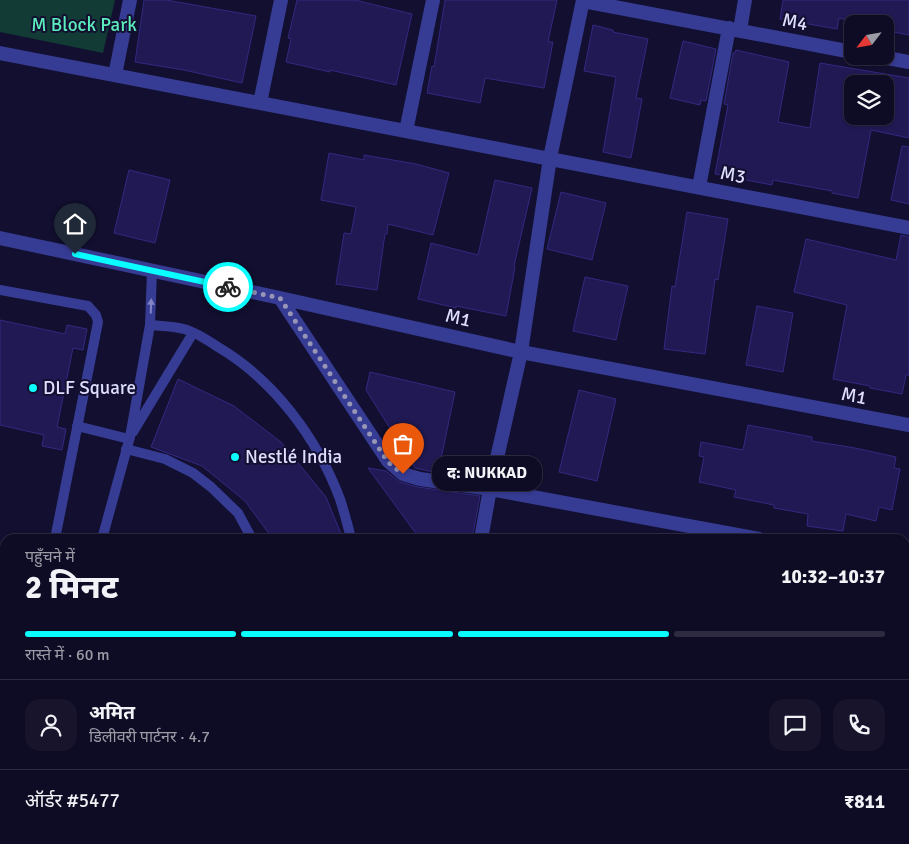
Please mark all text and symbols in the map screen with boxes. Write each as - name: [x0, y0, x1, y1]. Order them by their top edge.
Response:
- street label: M4: [780, 8, 810, 36]
- park label: M Block Park: [31, 13, 137, 37]
- north arrow: [844, 15, 894, 65]
- map controls: [844, 15, 894, 125]
- button: layers: [844, 75, 894, 125]
- street label: M3: [718, 161, 748, 189]
- pin: [54, 203, 96, 254]
- icon: home: [61, 210, 89, 238]
- courier: [203, 262, 253, 312]
- icon: bike: [214, 273, 242, 301]
- one-way arrow: [147, 297, 155, 313]
- street label: M1: [443, 303, 473, 333]
- place label: DLF Square: [43, 376, 136, 400]
- marker: DLF Square: [27, 382, 39, 394]
- street label: M1: [839, 382, 869, 410]
- pin: [382, 423, 424, 474]
- icon: bag: [389, 430, 417, 458]
- place label: Nestlé India: [245, 445, 342, 469]
- marker: Nestlé India: [229, 451, 241, 463]
- callout: द: NUKKAD: [433, 456, 543, 492]
- text: द: NUKKAD: [447, 463, 527, 483]
- text: पहुँचने में: [25, 547, 75, 567]
- text: 10:32–10:37: [781, 565, 885, 589]
- text: 2 मिनट: [25, 568, 118, 607]
- text: रास्ते में · 60 m: [25, 645, 110, 665]
- button: person: [25, 699, 77, 751]
- button: chat: [769, 699, 821, 751]
- button: phone: [833, 699, 885, 751]
- text: अमित: [89, 701, 135, 725]
- text: डिलीवरी पार्टनर · 4.7: [89, 727, 210, 747]
- text: ऑर्डर #5477: [25, 789, 120, 813]
- text: ₹811: [844, 790, 885, 814]

